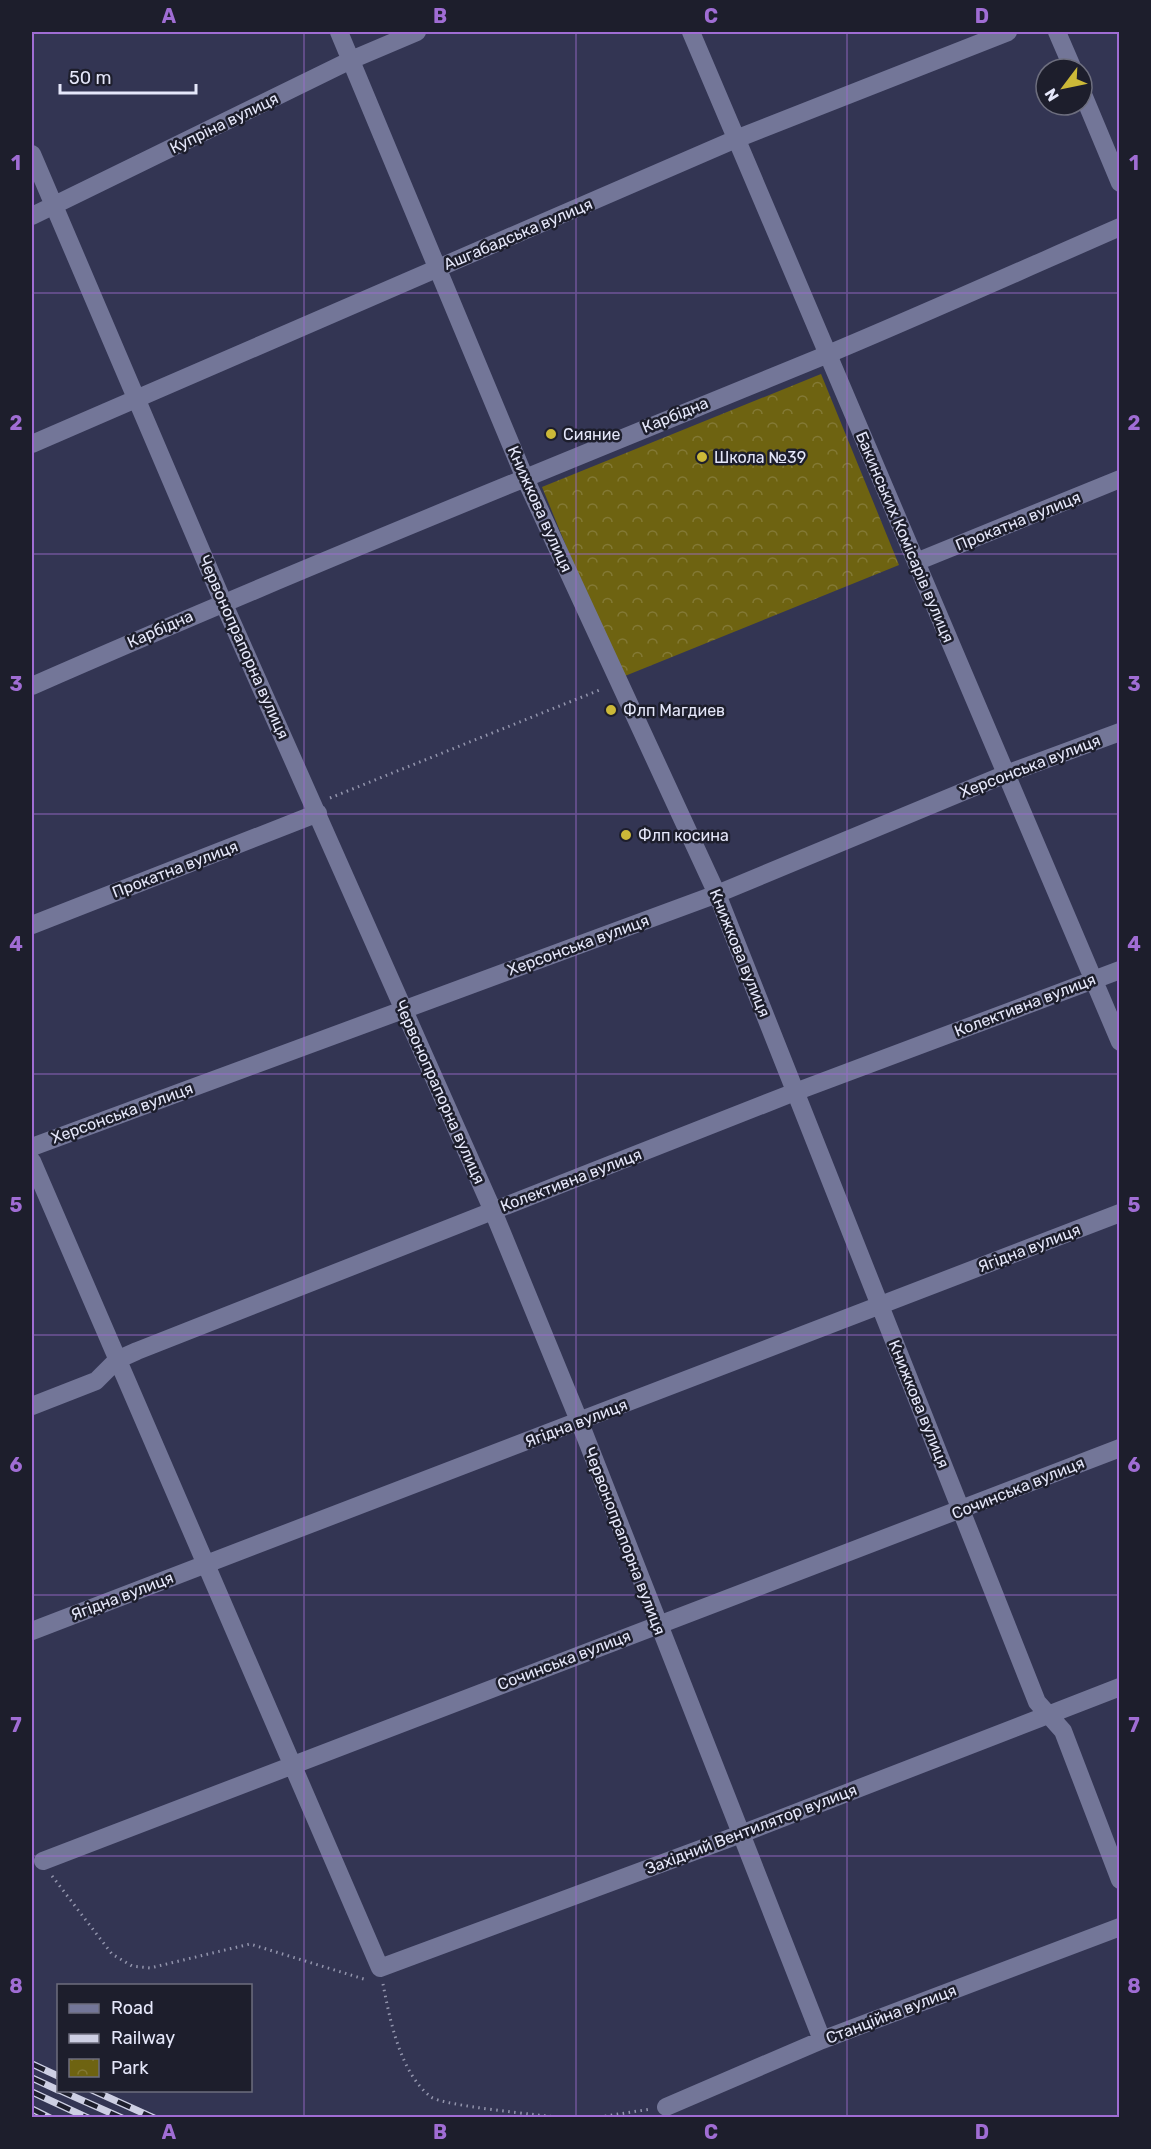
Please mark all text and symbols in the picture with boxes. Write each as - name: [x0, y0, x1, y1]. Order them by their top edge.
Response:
- text: A: [162, 4, 177, 28]
- text: B: [433, 4, 447, 28]
- text: C: [704, 4, 718, 28]
- text: D: [975, 4, 989, 28]
- scale bar: [60, 57, 196, 95]
- north arrow: [1034, 57, 1094, 117]
- text: 50 m: [69, 67, 112, 89]
- text: N: [1041, 85, 1063, 105]
- street label: Купріна вулиця: [167, 88, 281, 158]
- text: 1: [11, 151, 21, 175]
- text: 1: [1129, 151, 1139, 175]
- street label: Ашгабадська вулиця: [441, 194, 595, 274]
- street label: Карбідна: [639, 393, 711, 437]
- text: 2: [10, 411, 23, 435]
- text: 2: [1128, 411, 1141, 435]
- place label: Сияние: [563, 425, 621, 444]
- marker: Сияние: [544, 427, 558, 441]
- street label: Бакинських Комісарів вулиця: [852, 429, 958, 645]
- street label: Книжкова вулиця: [504, 443, 576, 575]
- place label: Школа №39: [714, 448, 806, 467]
- marker: Школа №39: [695, 450, 709, 464]
- street label: Прокатна вулиця: [953, 487, 1083, 555]
- street label: Червонопрапорна вулиця: [195, 552, 293, 742]
- street label: Карбідна: [124, 606, 196, 652]
- text: 3: [9, 672, 23, 696]
- text: 3: [1127, 672, 1141, 696]
- place label: Флп Магдиев: [623, 701, 725, 720]
- marker: Флп Магдиев: [604, 703, 618, 717]
- street label: Херсонська вулиця: [957, 730, 1103, 802]
- place label: Флп косина: [638, 826, 729, 845]
- marker: Флп косина: [619, 828, 633, 842]
- street label: Прокатна вулиця: [109, 836, 241, 902]
- street label: Книжкова вулиця: [706, 886, 774, 1020]
- street label: Херсонська вулиця: [505, 911, 651, 979]
- text: 4: [9, 932, 23, 956]
- text: 4: [1127, 932, 1141, 956]
- street label: Колективна вулиця: [952, 969, 1098, 1041]
- street label: Червонопрапорна вулиця: [391, 997, 489, 1187]
- street label: Херсонська вулиця: [49, 1079, 195, 1147]
- street label: Колективна вулиця: [498, 1144, 644, 1216]
- text: 5: [10, 1193, 23, 1217]
- text: 5: [1128, 1193, 1141, 1217]
- street label: Ягідна вулиця: [975, 1220, 1083, 1276]
- street label: Книжкова вулиця: [885, 1337, 953, 1471]
- street label: Ягідна вулиця: [522, 1395, 630, 1451]
- street label: Червонопрапорна вулиця: [580, 1444, 670, 1638]
- text: 6: [9, 1453, 23, 1477]
- street label: Сочинська вулиця: [949, 1453, 1087, 1523]
- text: 6: [1127, 1453, 1141, 1477]
- street label: Ягідна вулиця: [68, 1568, 176, 1624]
- street label: Сочинська вулиця: [495, 1626, 633, 1694]
- text: 7: [10, 1713, 22, 1737]
- text: 7: [1128, 1713, 1140, 1737]
- street label: Західний Вентилятор вулиця: [643, 1780, 859, 1878]
- text: 8: [9, 1974, 23, 1998]
- text: 8: [1127, 1974, 1141, 1998]
- street label: Станційна вулиця: [823, 1980, 959, 2048]
- legend: [57, 1984, 252, 2092]
- text: Road: [111, 1997, 154, 2019]
- text: Railway: [111, 2027, 175, 2049]
- text: Park: [111, 2057, 149, 2079]
- text: A: [162, 2120, 177, 2144]
- text: B: [433, 2120, 447, 2144]
- text: C: [704, 2120, 718, 2144]
- text: D: [975, 2120, 989, 2144]

